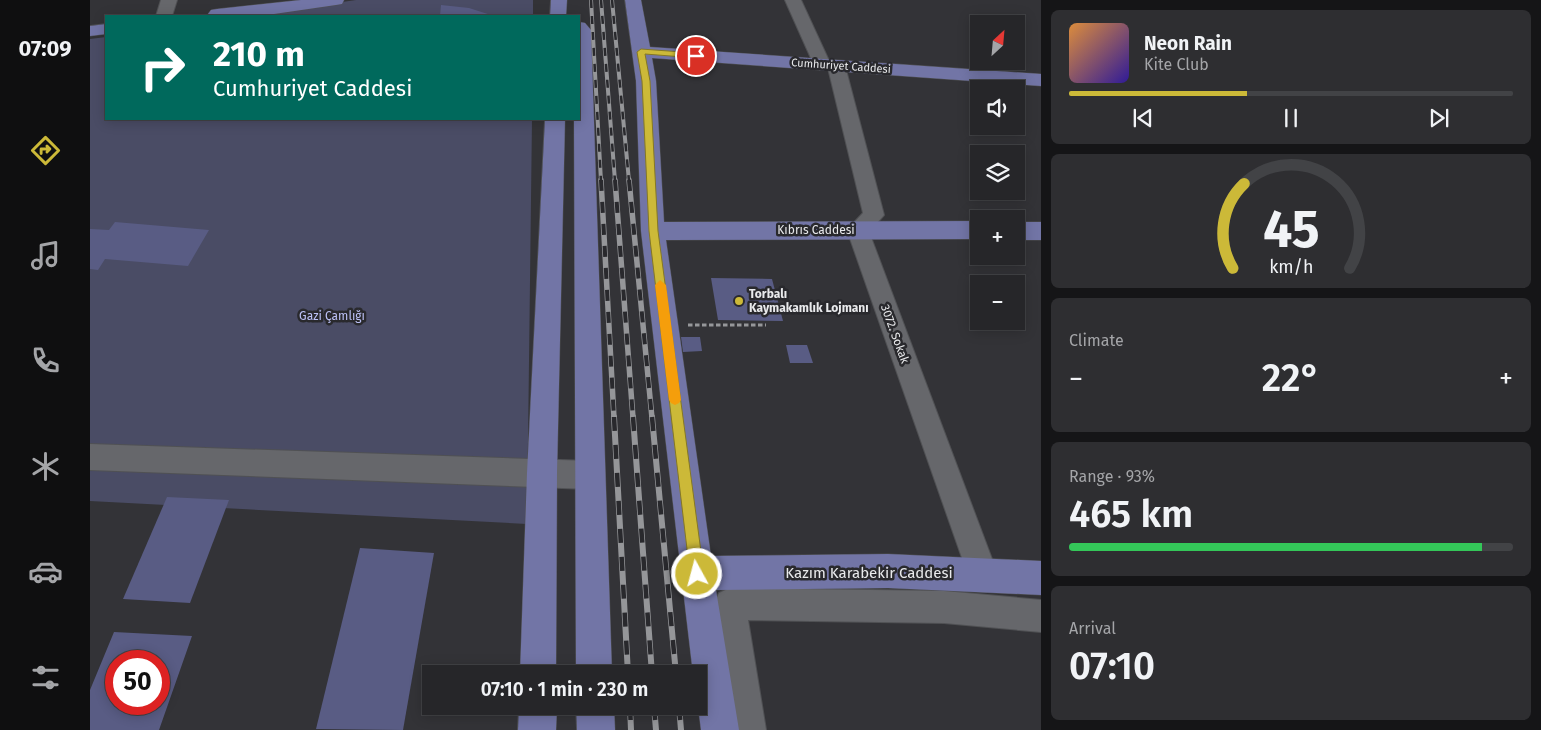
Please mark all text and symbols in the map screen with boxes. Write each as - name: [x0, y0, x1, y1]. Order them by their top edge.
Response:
- north arrow: [970, 15, 1025, 70]
- map controls: [970, 15, 1025, 330]
- text: Neon Rain: [1144, 32, 1232, 55]
- text: 210 m: [213, 33, 305, 75]
- text: 07:09: [19, 35, 71, 62]
- icon: right: [130, 35, 195, 100]
- pin: [675, 35, 717, 77]
- icon: arrive: [682, 42, 710, 70]
- text: Kite Club: [1144, 55, 1209, 74]
- street label: Cumhuriyet Caddesi: [791, 56, 891, 76]
- text: Cumhuriyet Caddesi: [213, 75, 412, 102]
- button: sound: [970, 80, 1025, 135]
- icon: previous: [1129, 104, 1157, 132]
- icon: pause: [1277, 104, 1305, 132]
- icon: next: [1425, 104, 1453, 132]
- icon: directions: [28, 133, 63, 168]
- button: layers: [970, 145, 1025, 200]
- text: 45: [1263, 198, 1319, 261]
- button: +: [970, 210, 1025, 265]
- street label: Kıbrıs Caddesi: [777, 223, 855, 237]
- icon: music: [28, 238, 63, 273]
- text: km/h: [1269, 256, 1313, 278]
- button: −: [970, 275, 1025, 330]
- place label: Torbalı Kaymakamlık Lojmanı: [749, 287, 869, 315]
- marker: Torbalı Kaymakamlık Lojmanı: [733, 295, 745, 307]
- street label: 3072. Sokak: [878, 303, 912, 366]
- park label: Gazi Çamlığı: [299, 309, 365, 323]
- text: Climate: [1069, 331, 1124, 350]
- icon: phone: [28, 343, 63, 378]
- text: 22°: [1262, 355, 1320, 401]
- text: −: [1069, 362, 1083, 395]
- text: +: [1499, 362, 1513, 395]
- icon: climate: [28, 449, 63, 484]
- text: Range · 93%: [1069, 467, 1155, 486]
- text: 465 km: [1069, 491, 1193, 537]
- position arrow: [670, 547, 722, 599]
- icon: car: [28, 554, 63, 589]
- street label: Kazım Karabekir Caddesi: [785, 564, 953, 582]
- text: Arrival: [1069, 619, 1116, 638]
- text: 07:10: [1069, 643, 1155, 689]
- speed limit sign: 50: [105, 650, 170, 715]
- icon: filters: [28, 660, 63, 695]
- text: 07:10 · 1 min · 230 m: [481, 678, 648, 701]

